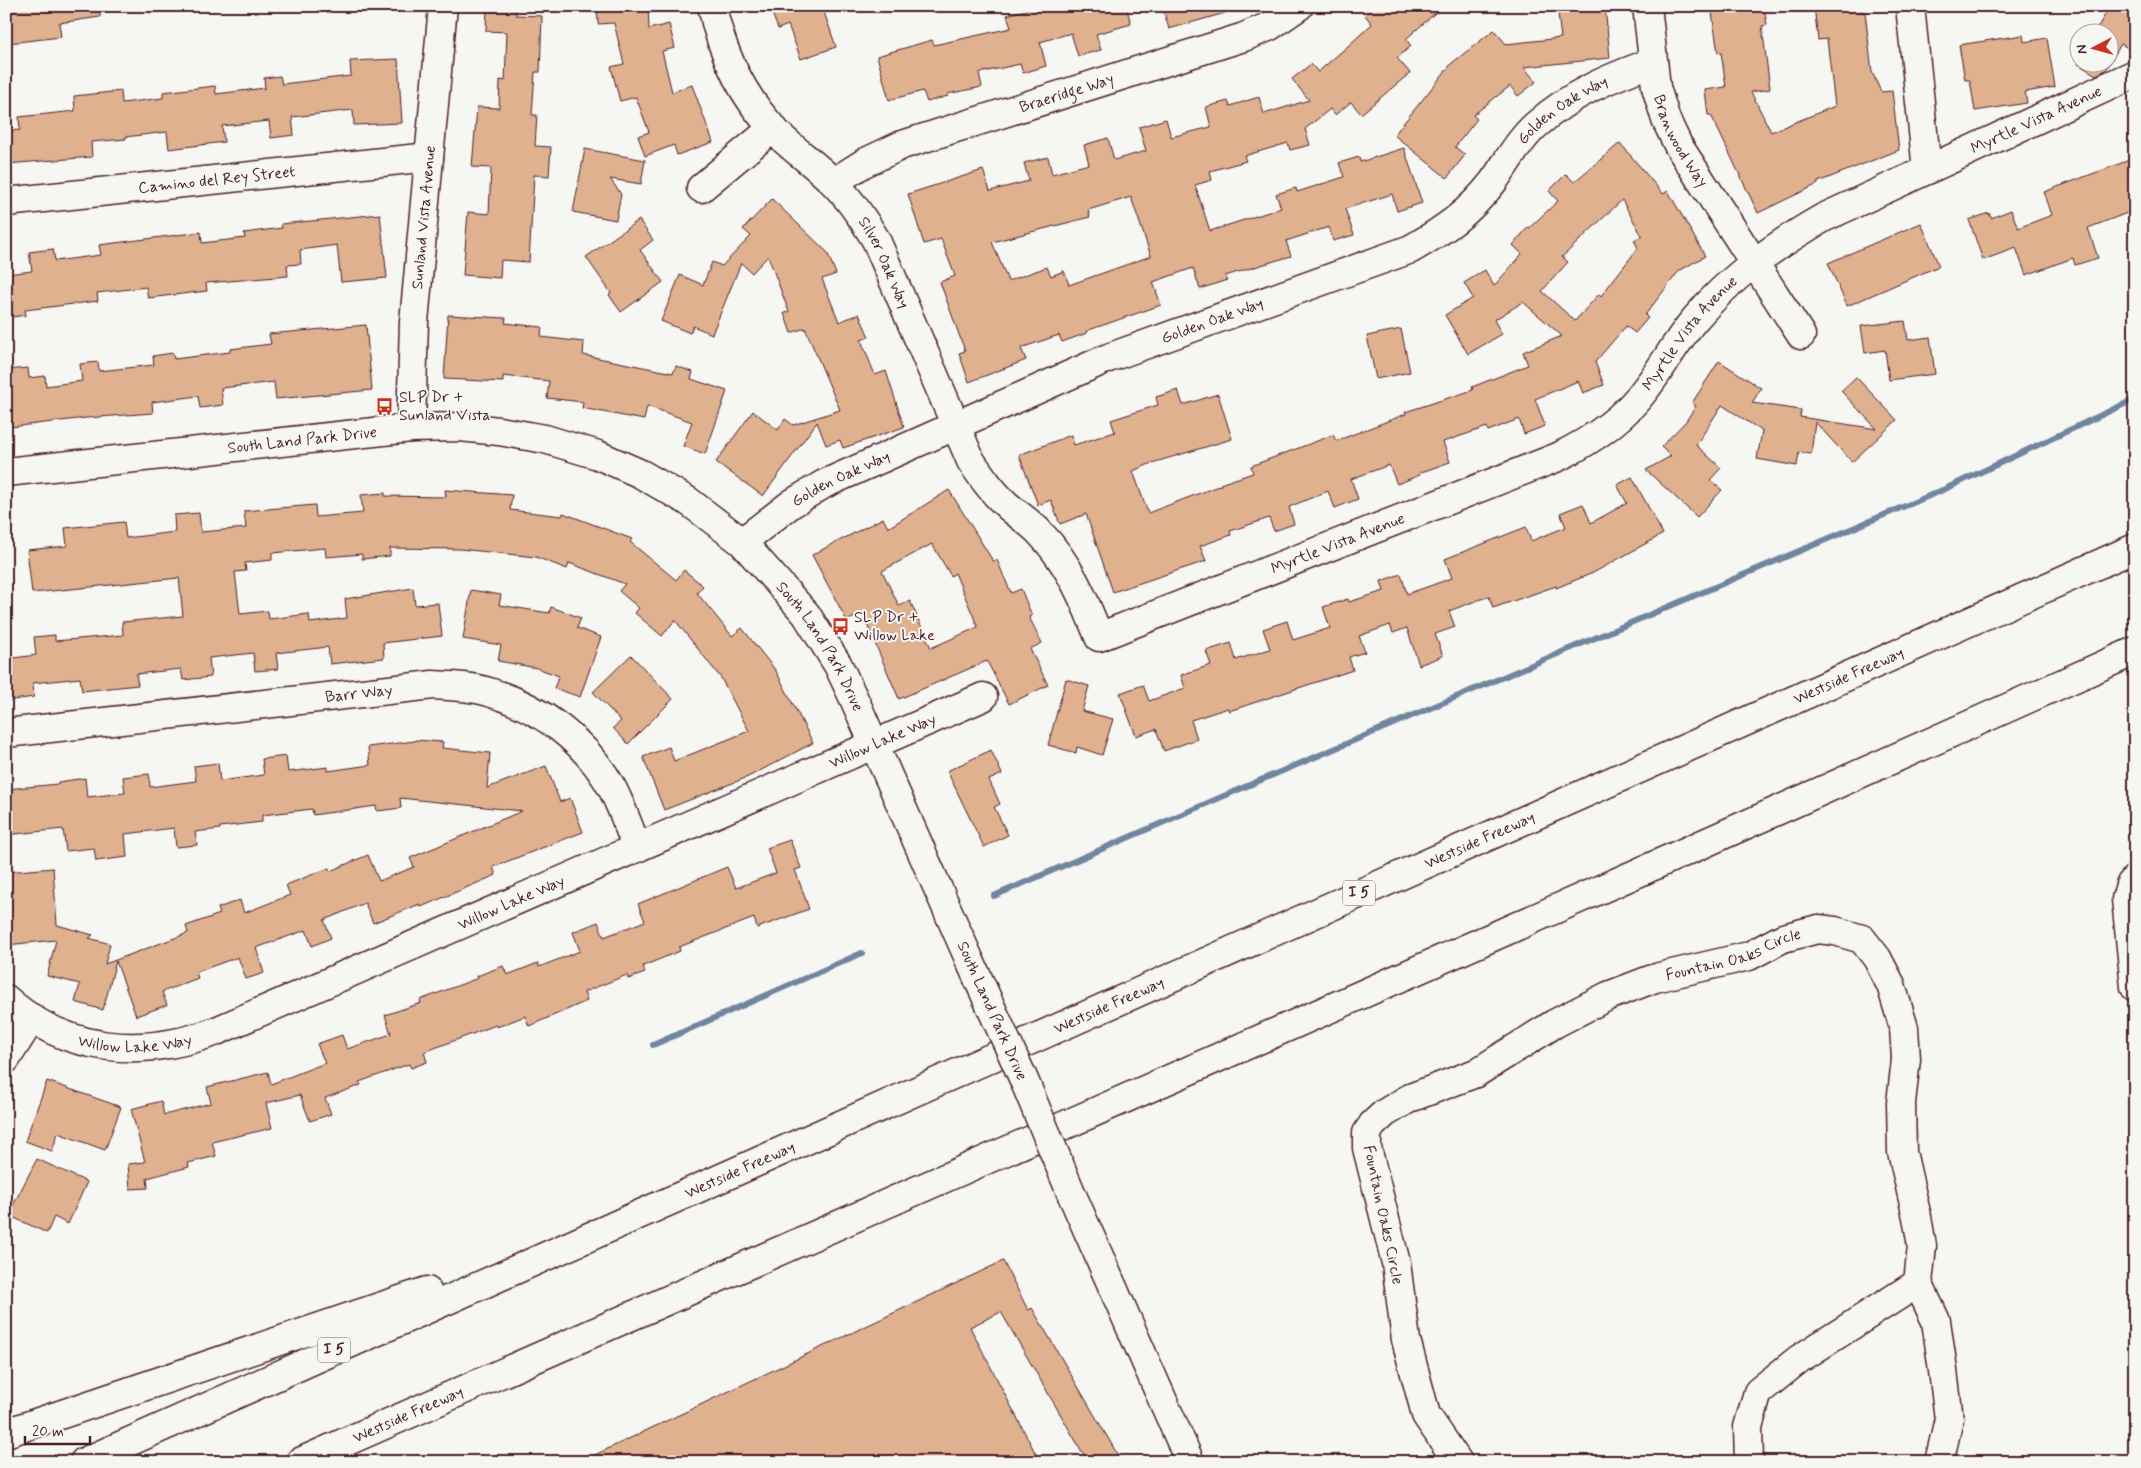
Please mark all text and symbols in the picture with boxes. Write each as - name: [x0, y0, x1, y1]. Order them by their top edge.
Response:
- north arrow: [2068, 22, 2118, 72]
- text: N: [2073, 44, 2092, 55]
- street label: Braeridge Way: [1017, 68, 1116, 118]
- street label: Golden Oak Way: [1512, 71, 1611, 149]
- street label: Myrtle Vista Avenue: [1967, 80, 2105, 159]
- street label: Branwood Way: [1648, 92, 1713, 191]
- street label: Sunland Vista Avenue: [407, 145, 441, 290]
- street label: Camino del Rey Street: [137, 161, 296, 198]
- street label: Silver Oak Way: [853, 212, 915, 311]
- street label: Myrtle Vista Avenue: [1637, 271, 1742, 395]
- street label: Golden Oak Way: [1158, 292, 1266, 349]
- place label: SLP Dr + Sunland Vista: [399, 387, 491, 426]
- bus stop icon: SLP Dr + Sunland Vista: [375, 396, 395, 416]
- street label: South Land Park Drive: [226, 421, 378, 458]
- street label: Golden Oak Way: [788, 446, 893, 512]
- street label: Myrtle Vista Avenue: [1268, 508, 1408, 579]
- street label: South Land Park Drive: [771, 577, 869, 715]
- place label: SLP Dr + Willow Lake: [854, 607, 935, 646]
- bus stop icon: SLP Dr + Willow Lake: [830, 616, 850, 636]
- street label: Westside Freeway: [1790, 642, 1907, 709]
- street label: Barr Way: [324, 679, 394, 708]
- street label: Willow Lake Way: [826, 708, 939, 773]
- street label: Westside Freeway: [1421, 806, 1538, 874]
- street label: Willow Lake Way: [454, 870, 568, 935]
- road number: I 5: [1343, 880, 1375, 906]
- street label: Fountain Oaks Circle: [1664, 923, 1803, 986]
- street label: South Land Park Drive: [952, 938, 1032, 1084]
- street label: Westside Freeway: [1050, 972, 1167, 1039]
- street label: Willow Lake Way: [76, 1029, 194, 1058]
- street label: Westside Freeway: [681, 1136, 798, 1203]
- street label: Fountain Oaks Circle: [1358, 1143, 1408, 1287]
- road number: I 5: [318, 1338, 350, 1362]
- street label: Westside Freeway: [350, 1381, 466, 1448]
- scale bar: [25, 1413, 90, 1445]
- text: 20 m: [32, 1422, 64, 1442]

